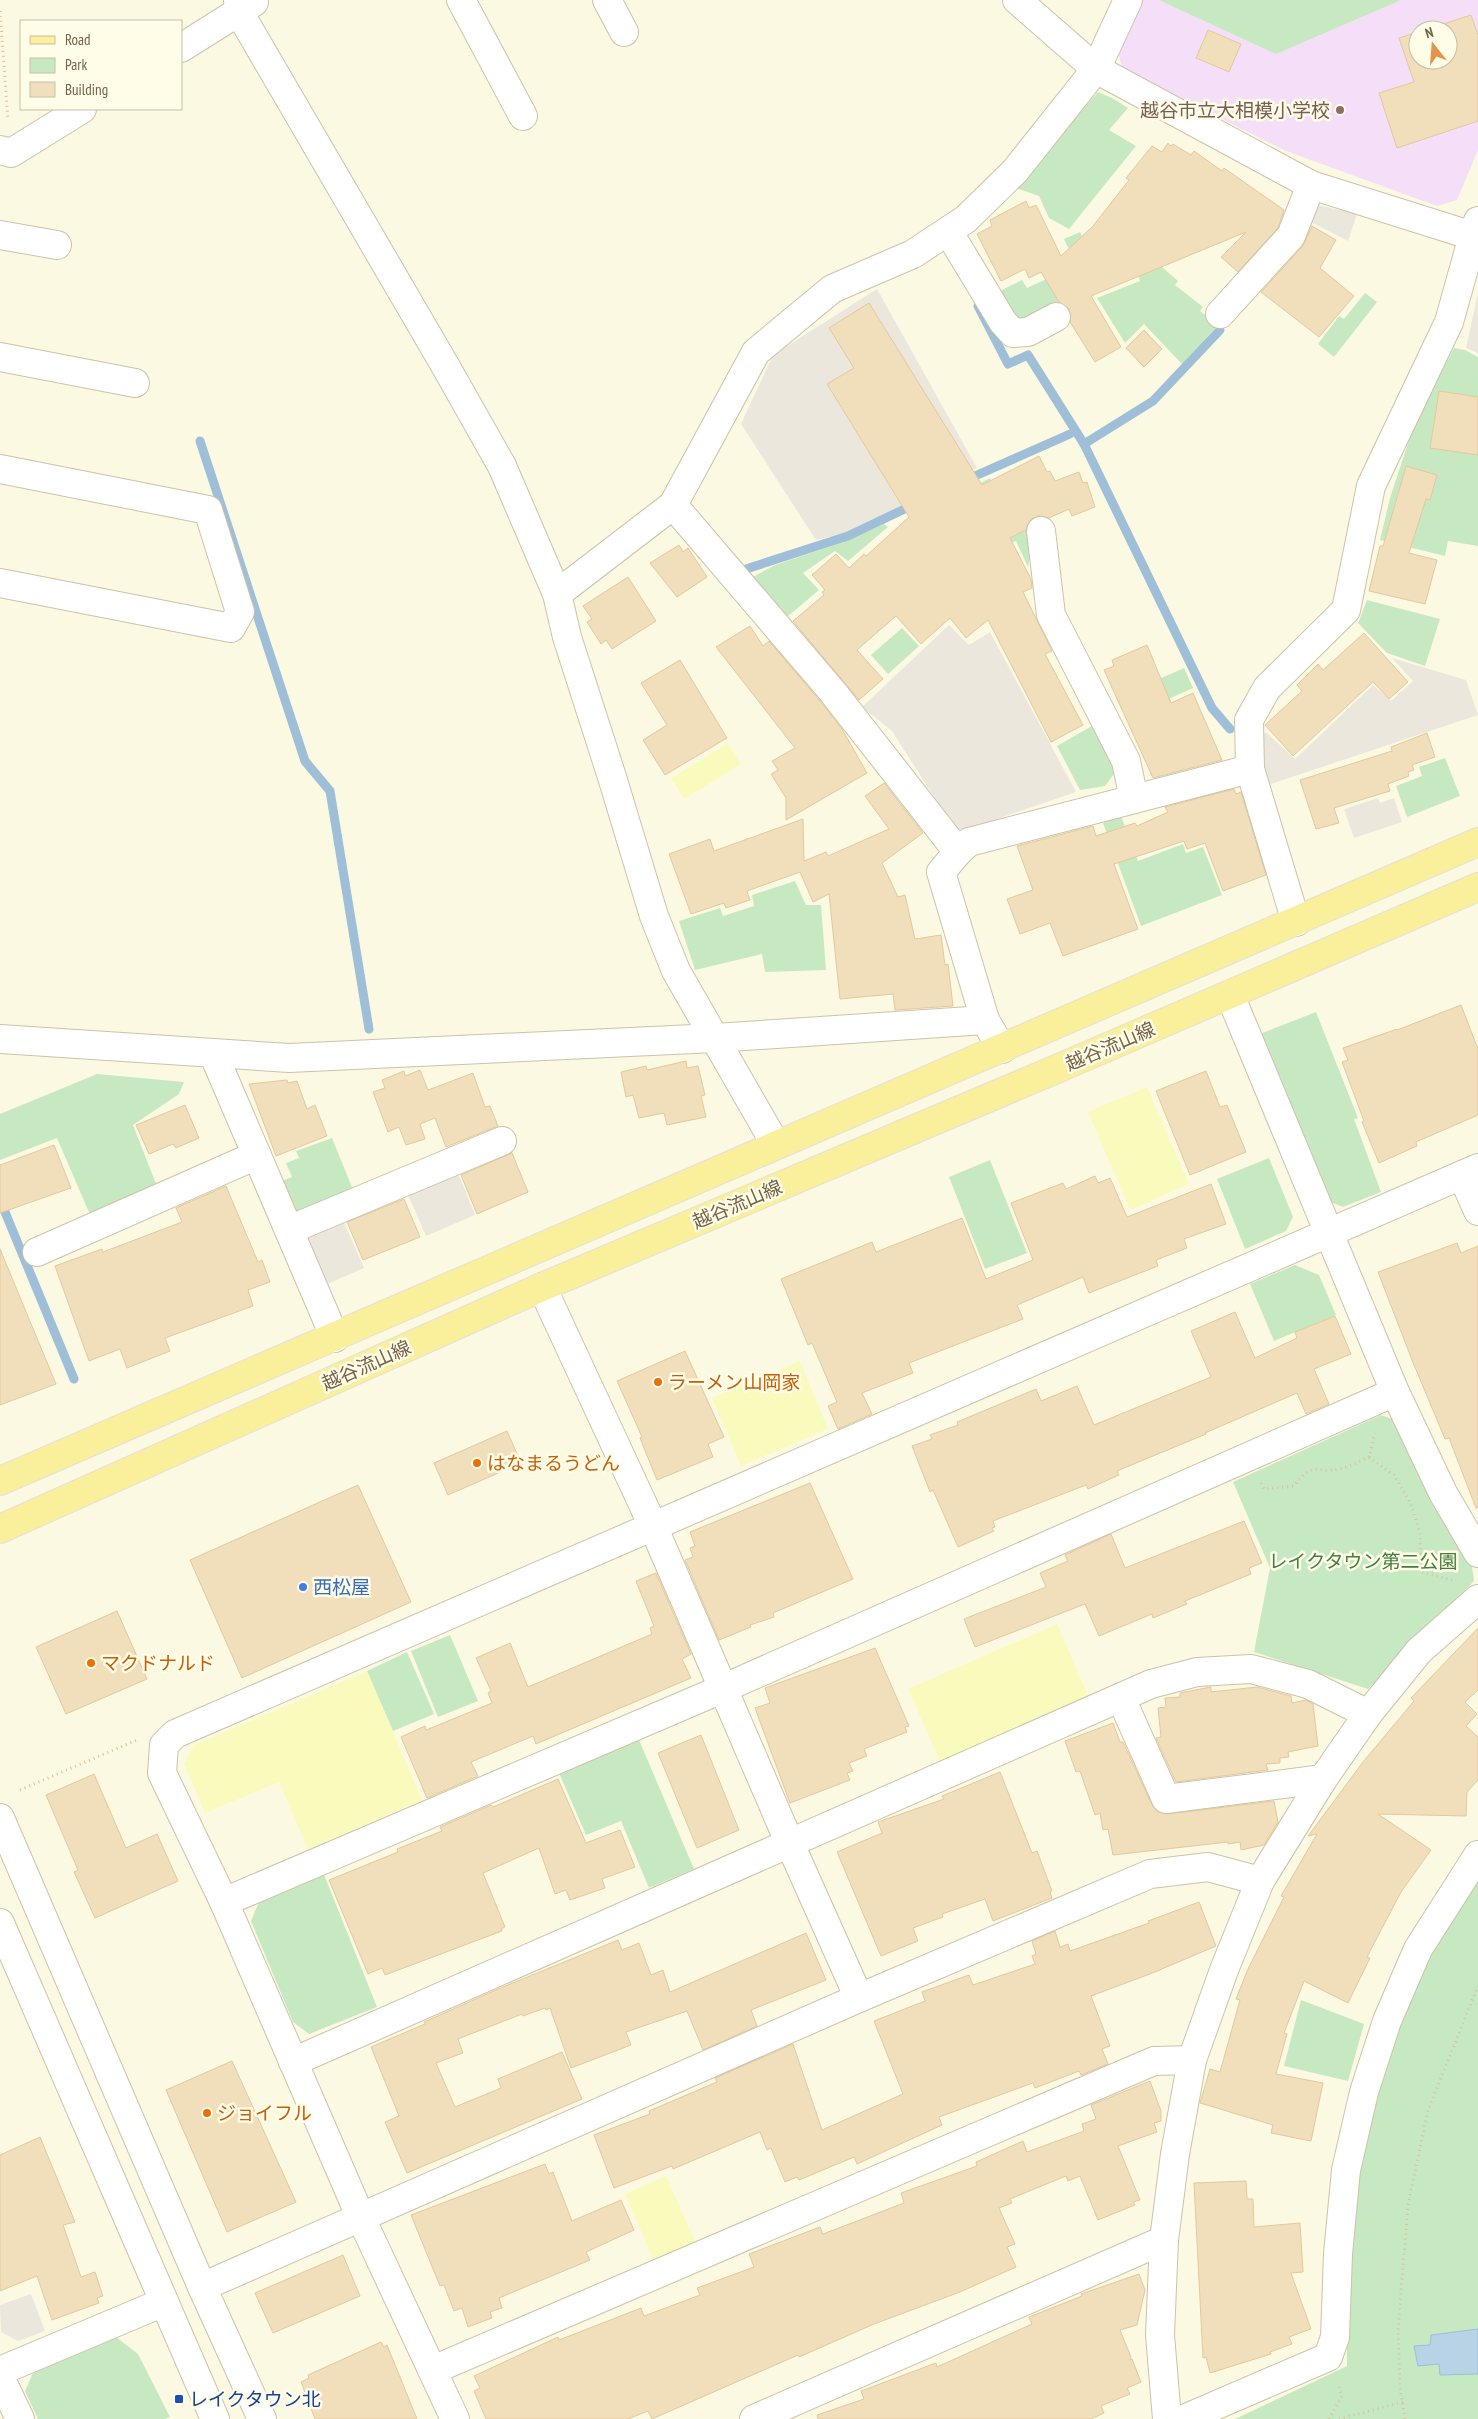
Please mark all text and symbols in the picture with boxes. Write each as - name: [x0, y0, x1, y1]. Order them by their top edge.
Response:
- legend: [20, 20, 182, 110]
- north arrow: [1408, 20, 1458, 70]
- text: N: [1423, 23, 1435, 42]
- text: Road: [65, 30, 91, 49]
- text: Park: [65, 55, 87, 74]
- text: Building: [65, 80, 108, 99]
- place label: 越谷市立大相模小学校: [1140, 98, 1330, 122]
- marker: 越谷市立大相模小学校: [1334, 104, 1346, 116]
- street label: 越谷流山線: [1062, 1016, 1158, 1076]
- street label: 越谷流山線: [689, 1174, 785, 1234]
- street label: 越谷流山線: [318, 1335, 414, 1395]
- place label: ラーメン山岡家: [668, 1370, 800, 1394]
- marker: ラーメン山岡家: [652, 1376, 664, 1388]
- place label: はなまるうどん: [487, 1451, 620, 1475]
- marker: はなまるうどん: [471, 1457, 483, 1469]
- park label: レイクタウン第二公園: [1269, 1549, 1457, 1573]
- place label: 西松屋: [313, 1575, 370, 1599]
- marker: 西松屋: [297, 1581, 309, 1593]
- place label: マクドナルド: [101, 1651, 215, 1675]
- marker: マクドナルド: [85, 1657, 97, 1669]
- place label: ジョイフル: [217, 2101, 312, 2125]
- marker: ジョイフル: [201, 2107, 213, 2119]
- place label: レイクタウン北: [189, 2387, 321, 2411]
- marker: レイクタウン北: [173, 2393, 185, 2405]

